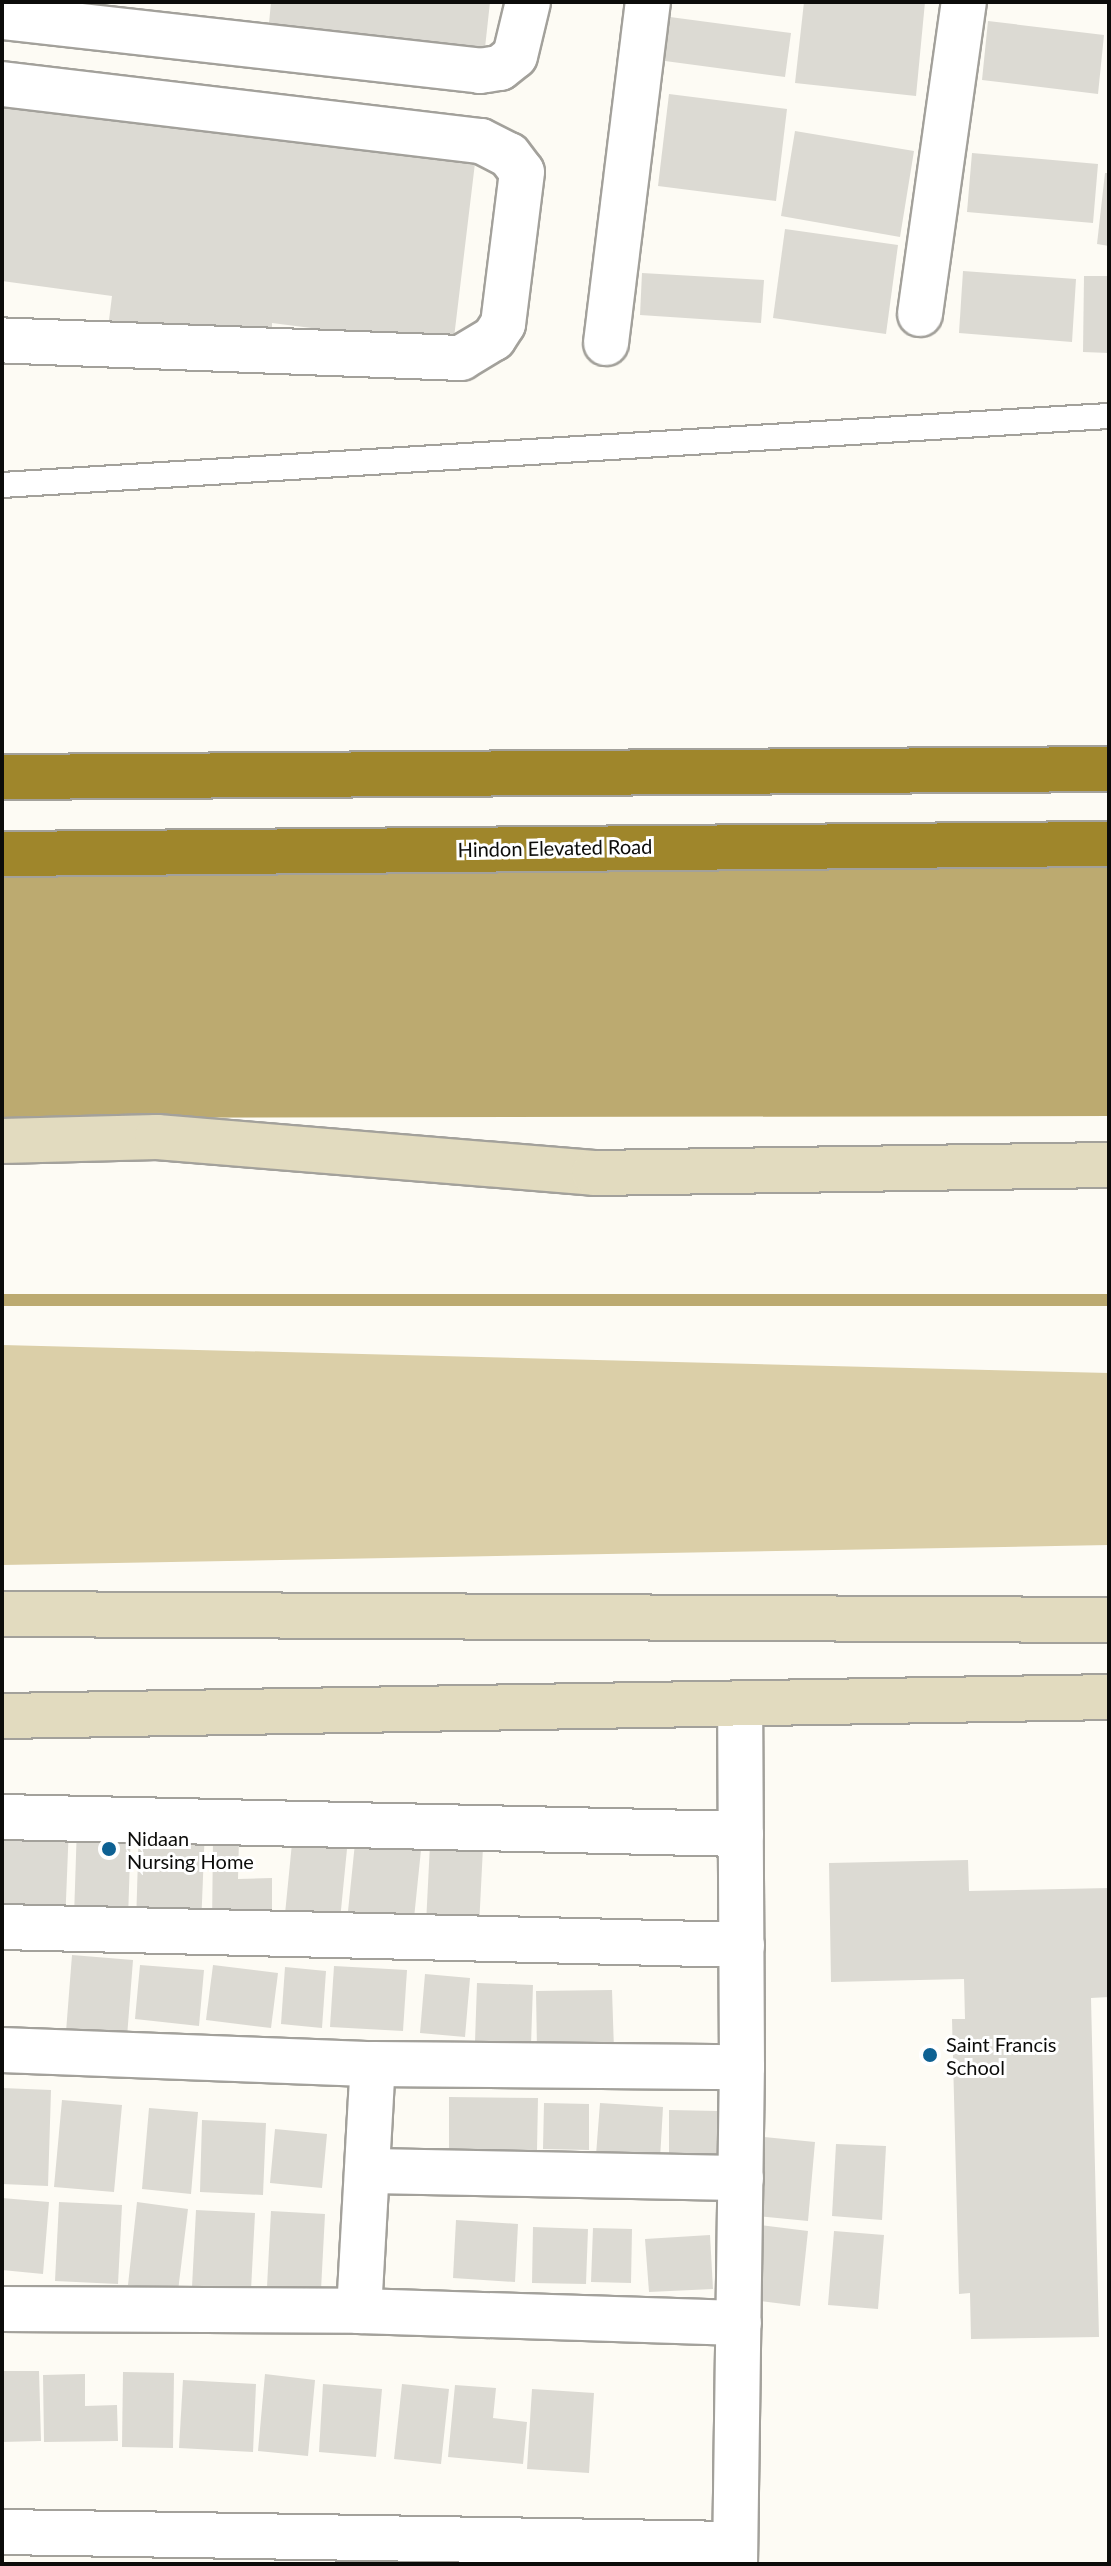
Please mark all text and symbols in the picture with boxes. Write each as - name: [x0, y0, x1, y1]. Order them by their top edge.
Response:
- street label: Hindon Elevated Road: [457, 834, 653, 862]
- place label: Nidaan Nursing Home: [127, 1826, 254, 1873]
- marker: Nidaan Nursing Home: [98, 1838, 120, 1860]
- place label: Saint Francis School: [946, 2032, 1056, 2079]
- marker: Saint Francis School: [921, 2046, 939, 2064]

